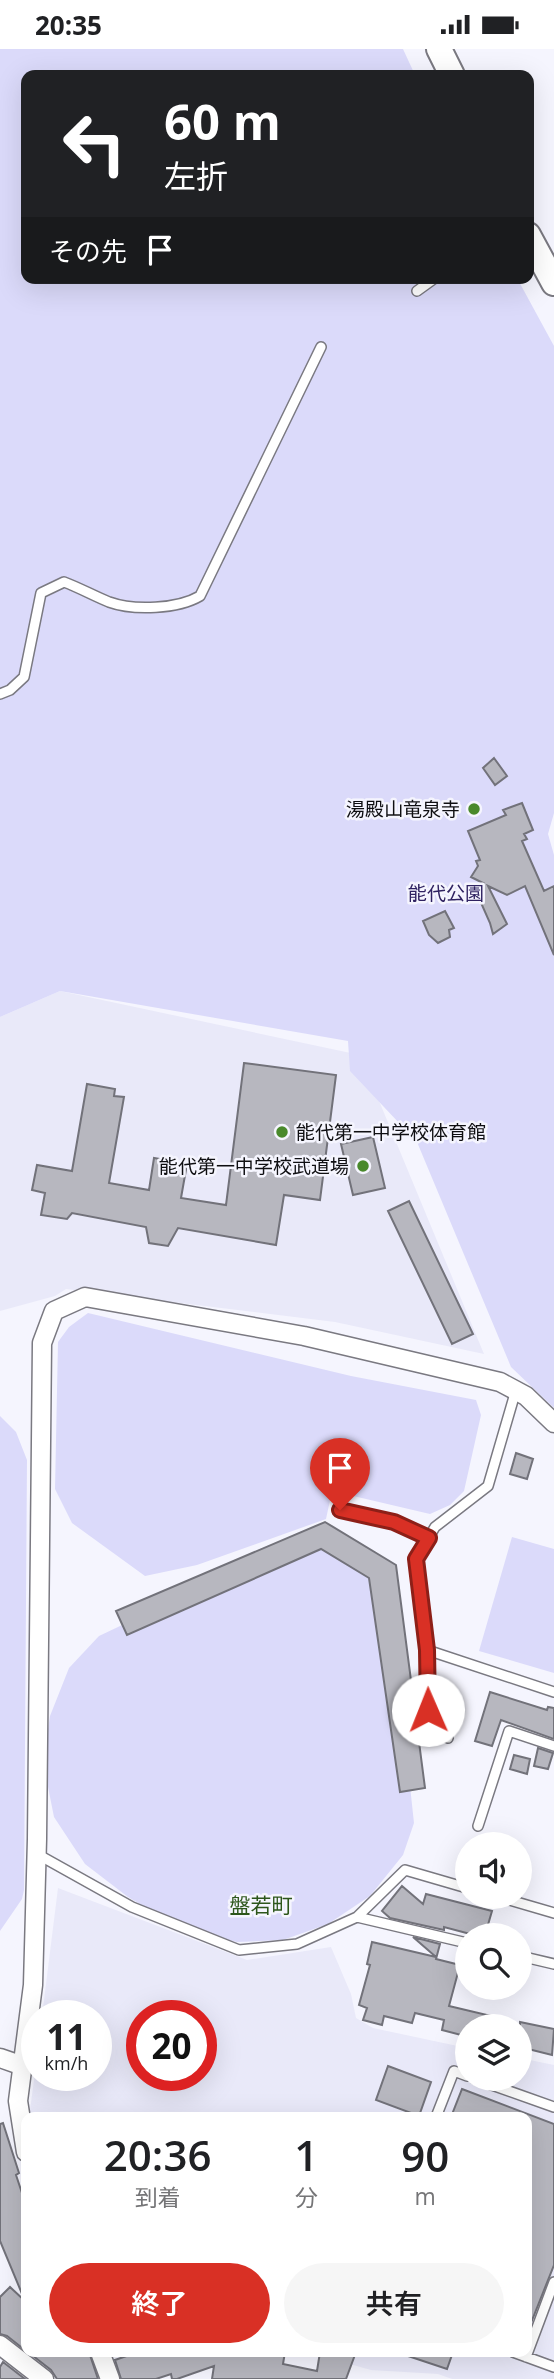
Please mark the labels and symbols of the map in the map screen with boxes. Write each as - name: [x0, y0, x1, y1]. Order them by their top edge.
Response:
- place label: 湯殿山竜泉寺: [346, 796, 460, 822]
- marker: 湯殿山竜泉寺: [466, 801, 482, 817]
- park label: 能代公園: [408, 880, 484, 906]
- place label: 能代第一中学校体育館: [296, 1119, 486, 1145]
- marker: 能代第一中学校体育館: [274, 1124, 290, 1140]
- place label: 能代第一中学校武道場: [159, 1153, 349, 1179]
- marker: 能代第一中学校武道場: [355, 1158, 371, 1174]
- pin: [310, 1438, 370, 1510]
- position arrow: [391, 1673, 465, 1747]
- district label: 盤若町: [230, 1891, 293, 1919]
- speed limit sign: 20: [126, 2000, 217, 2091]

